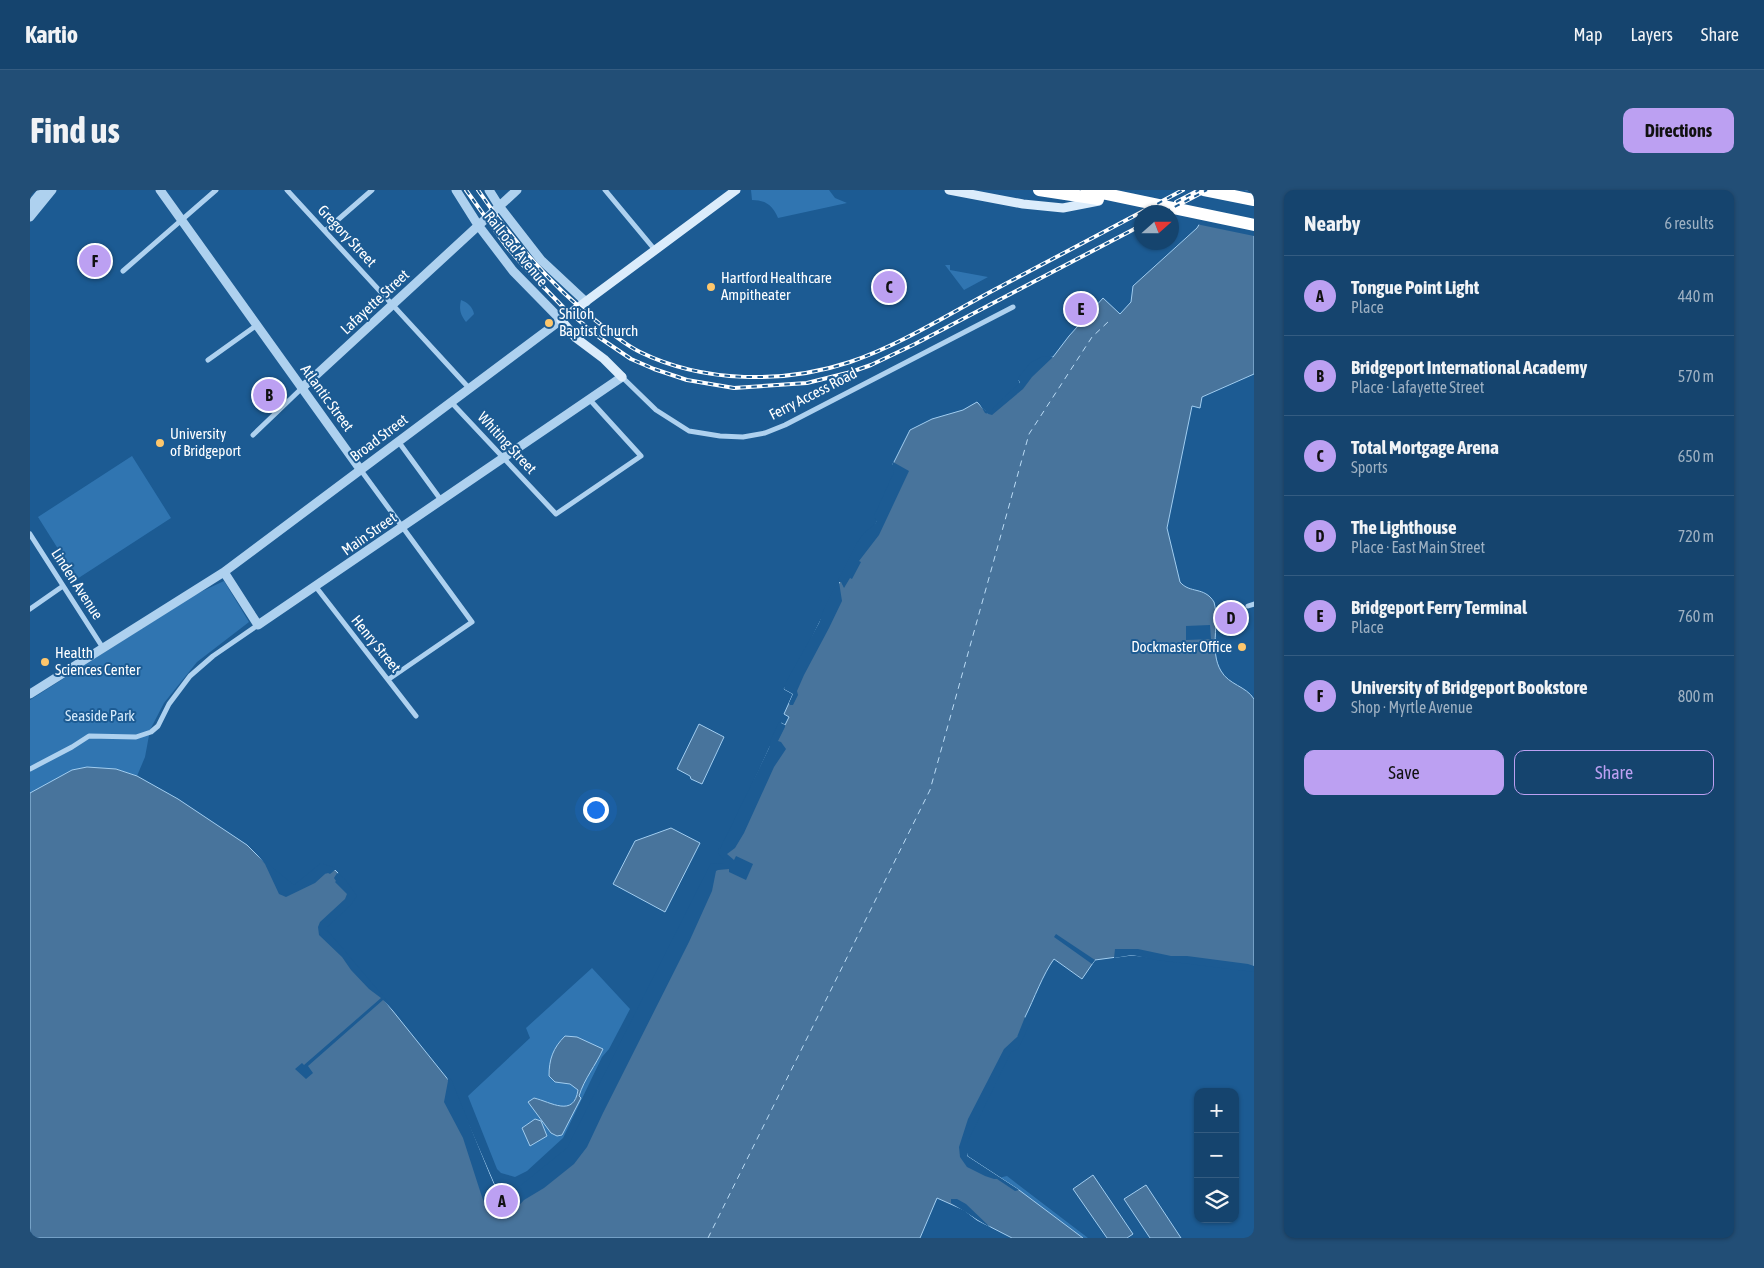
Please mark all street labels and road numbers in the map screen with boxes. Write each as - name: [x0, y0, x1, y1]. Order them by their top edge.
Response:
- street label: Gregory Street: [315, 201, 380, 270]
- street label: Railroad Avenue: [481, 208, 552, 290]
- street label: Lafayette Street: [337, 266, 412, 338]
- street label: Atlantic Street: [298, 361, 357, 434]
- street label: Ferry Access Road: [766, 364, 859, 423]
- street label: Whiting Street: [475, 408, 540, 477]
- street label: Broad Street: [347, 410, 411, 465]
- street label: Main Street: [338, 509, 399, 559]
- street label: Linden Avenue: [48, 545, 107, 623]
- street label: Henry Street: [348, 612, 405, 676]

